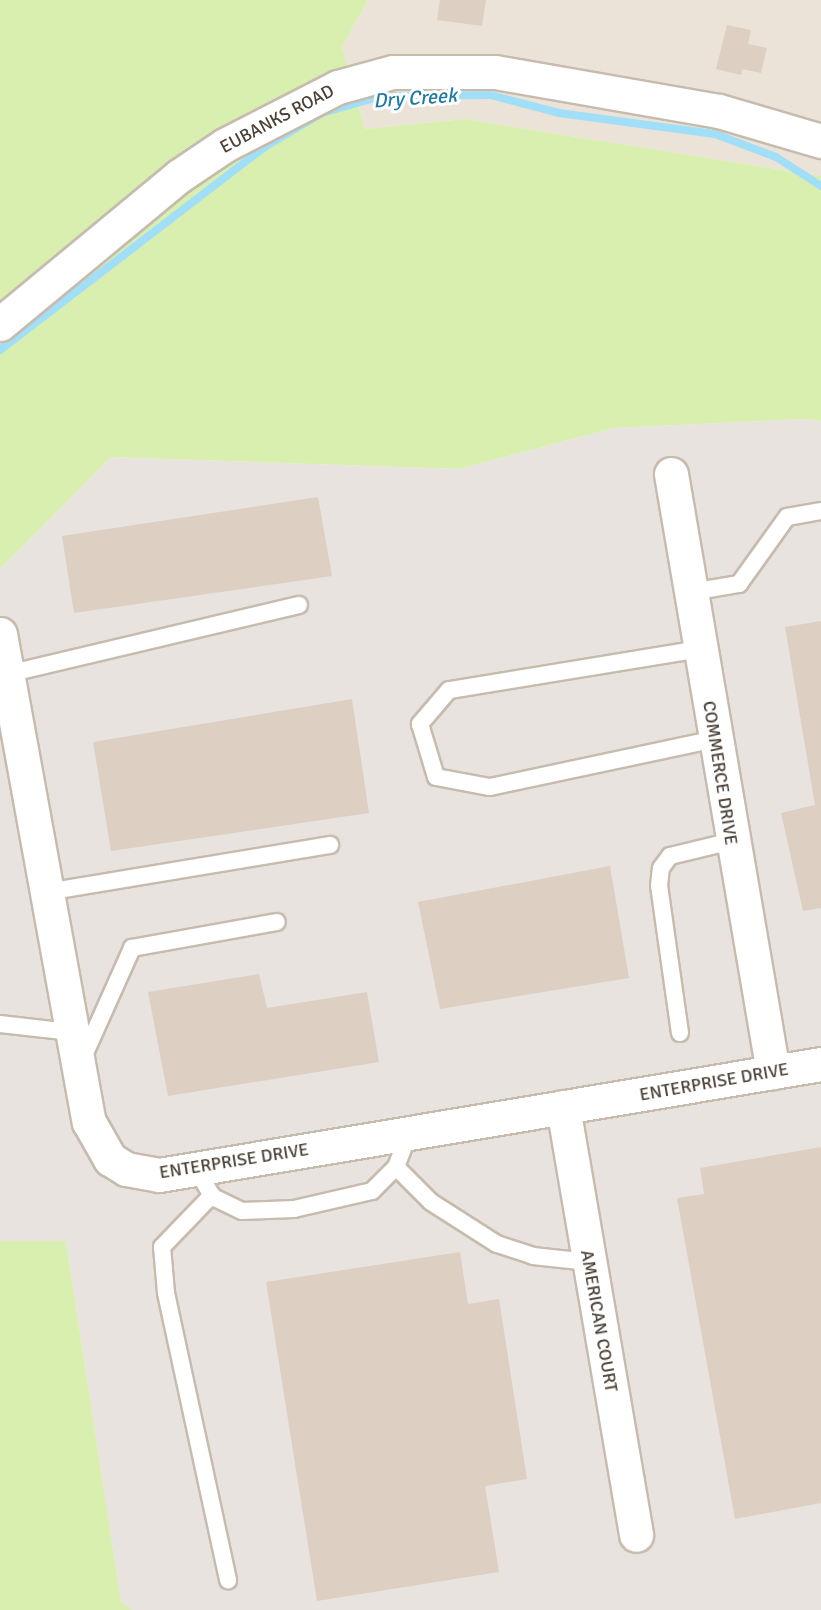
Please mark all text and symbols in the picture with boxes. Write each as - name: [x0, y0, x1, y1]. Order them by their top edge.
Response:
- street label: EUBANKS ROAD: [216, 80, 338, 158]
- water label: Dry Creek: [372, 83, 458, 113]
- street label: COMMERCE DRIVE: [698, 699, 742, 847]
- street label: ENTERPRISE DRIVE: [638, 1058, 790, 1106]
- street label: ENTERPRISE DRIVE: [158, 1139, 310, 1183]
- street label: AMERICAN COURT: [576, 1248, 622, 1394]

